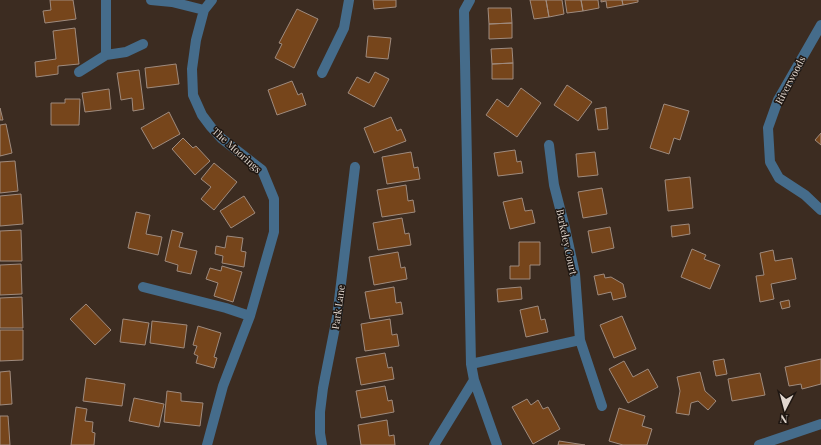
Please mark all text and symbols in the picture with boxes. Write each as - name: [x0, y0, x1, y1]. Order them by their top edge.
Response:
- street label: Riverwoods: [771, 54, 809, 106]
- street label: The Moorings: [209, 124, 265, 176]
- street label: Berkeley Court: [553, 208, 581, 277]
- street label: Park Lane: [328, 284, 348, 330]
- north arrow: [765, 389, 805, 429]
- text: N: [779, 412, 789, 427]

